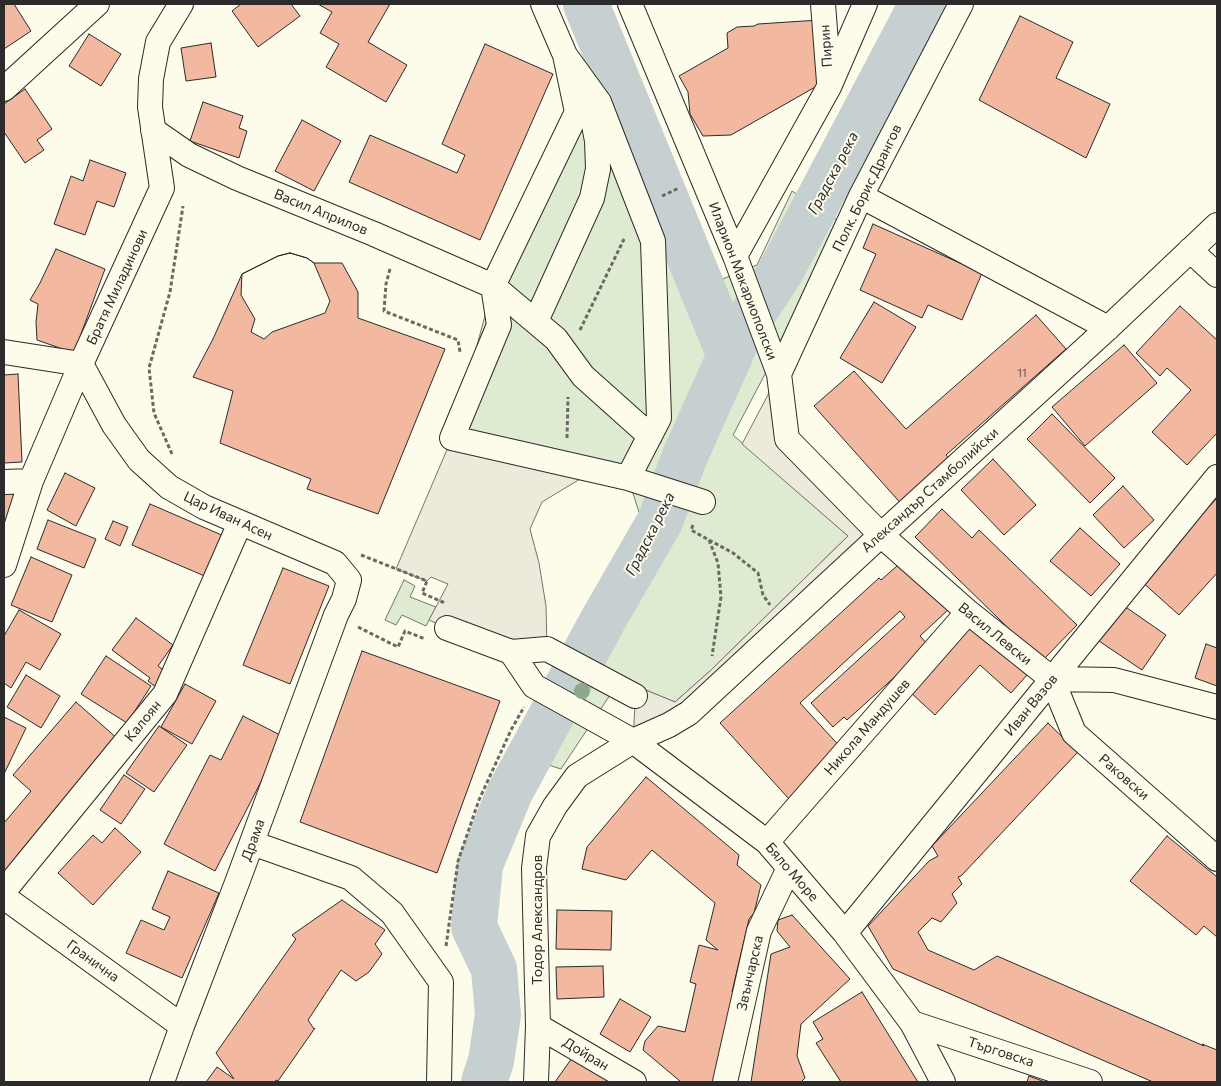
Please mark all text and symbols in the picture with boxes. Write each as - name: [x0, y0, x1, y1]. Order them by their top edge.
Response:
- street label: Пирин: [816, 24, 836, 68]
- street label: Полк. Борис Дрангов: [829, 122, 905, 254]
- water label: Градска река: [804, 129, 862, 217]
- street label: Васил Априлов: [272, 186, 370, 238]
- street label: Иларион Макариополски: [705, 200, 781, 362]
- street label: Братя Миладинови: [83, 227, 151, 347]
- house number: 11: [1017, 366, 1027, 380]
- street label: Александър Стамболийски: [858, 424, 1002, 556]
- street label: Цар Иван Асен: [181, 488, 275, 544]
- water label: Градска река: [621, 489, 679, 579]
- street label: Васил Левски: [955, 599, 1035, 669]
- street label: Иван Вазов: [1001, 671, 1061, 739]
- street label: Никола Мандушев: [821, 675, 913, 779]
- street label: Калоян: [121, 697, 165, 745]
- street label: Раковски: [1095, 751, 1153, 803]
- street label: Драма: [238, 817, 268, 863]
- street label: Бяло Море: [762, 839, 822, 905]
- street label: Тодор Александров: [529, 855, 545, 985]
- street label: Звънчарска: [733, 934, 767, 1012]
- street label: Гранична: [63, 936, 123, 986]
- street label: Търговска: [966, 1033, 1036, 1071]
- street label: Дойран: [560, 1034, 612, 1074]

